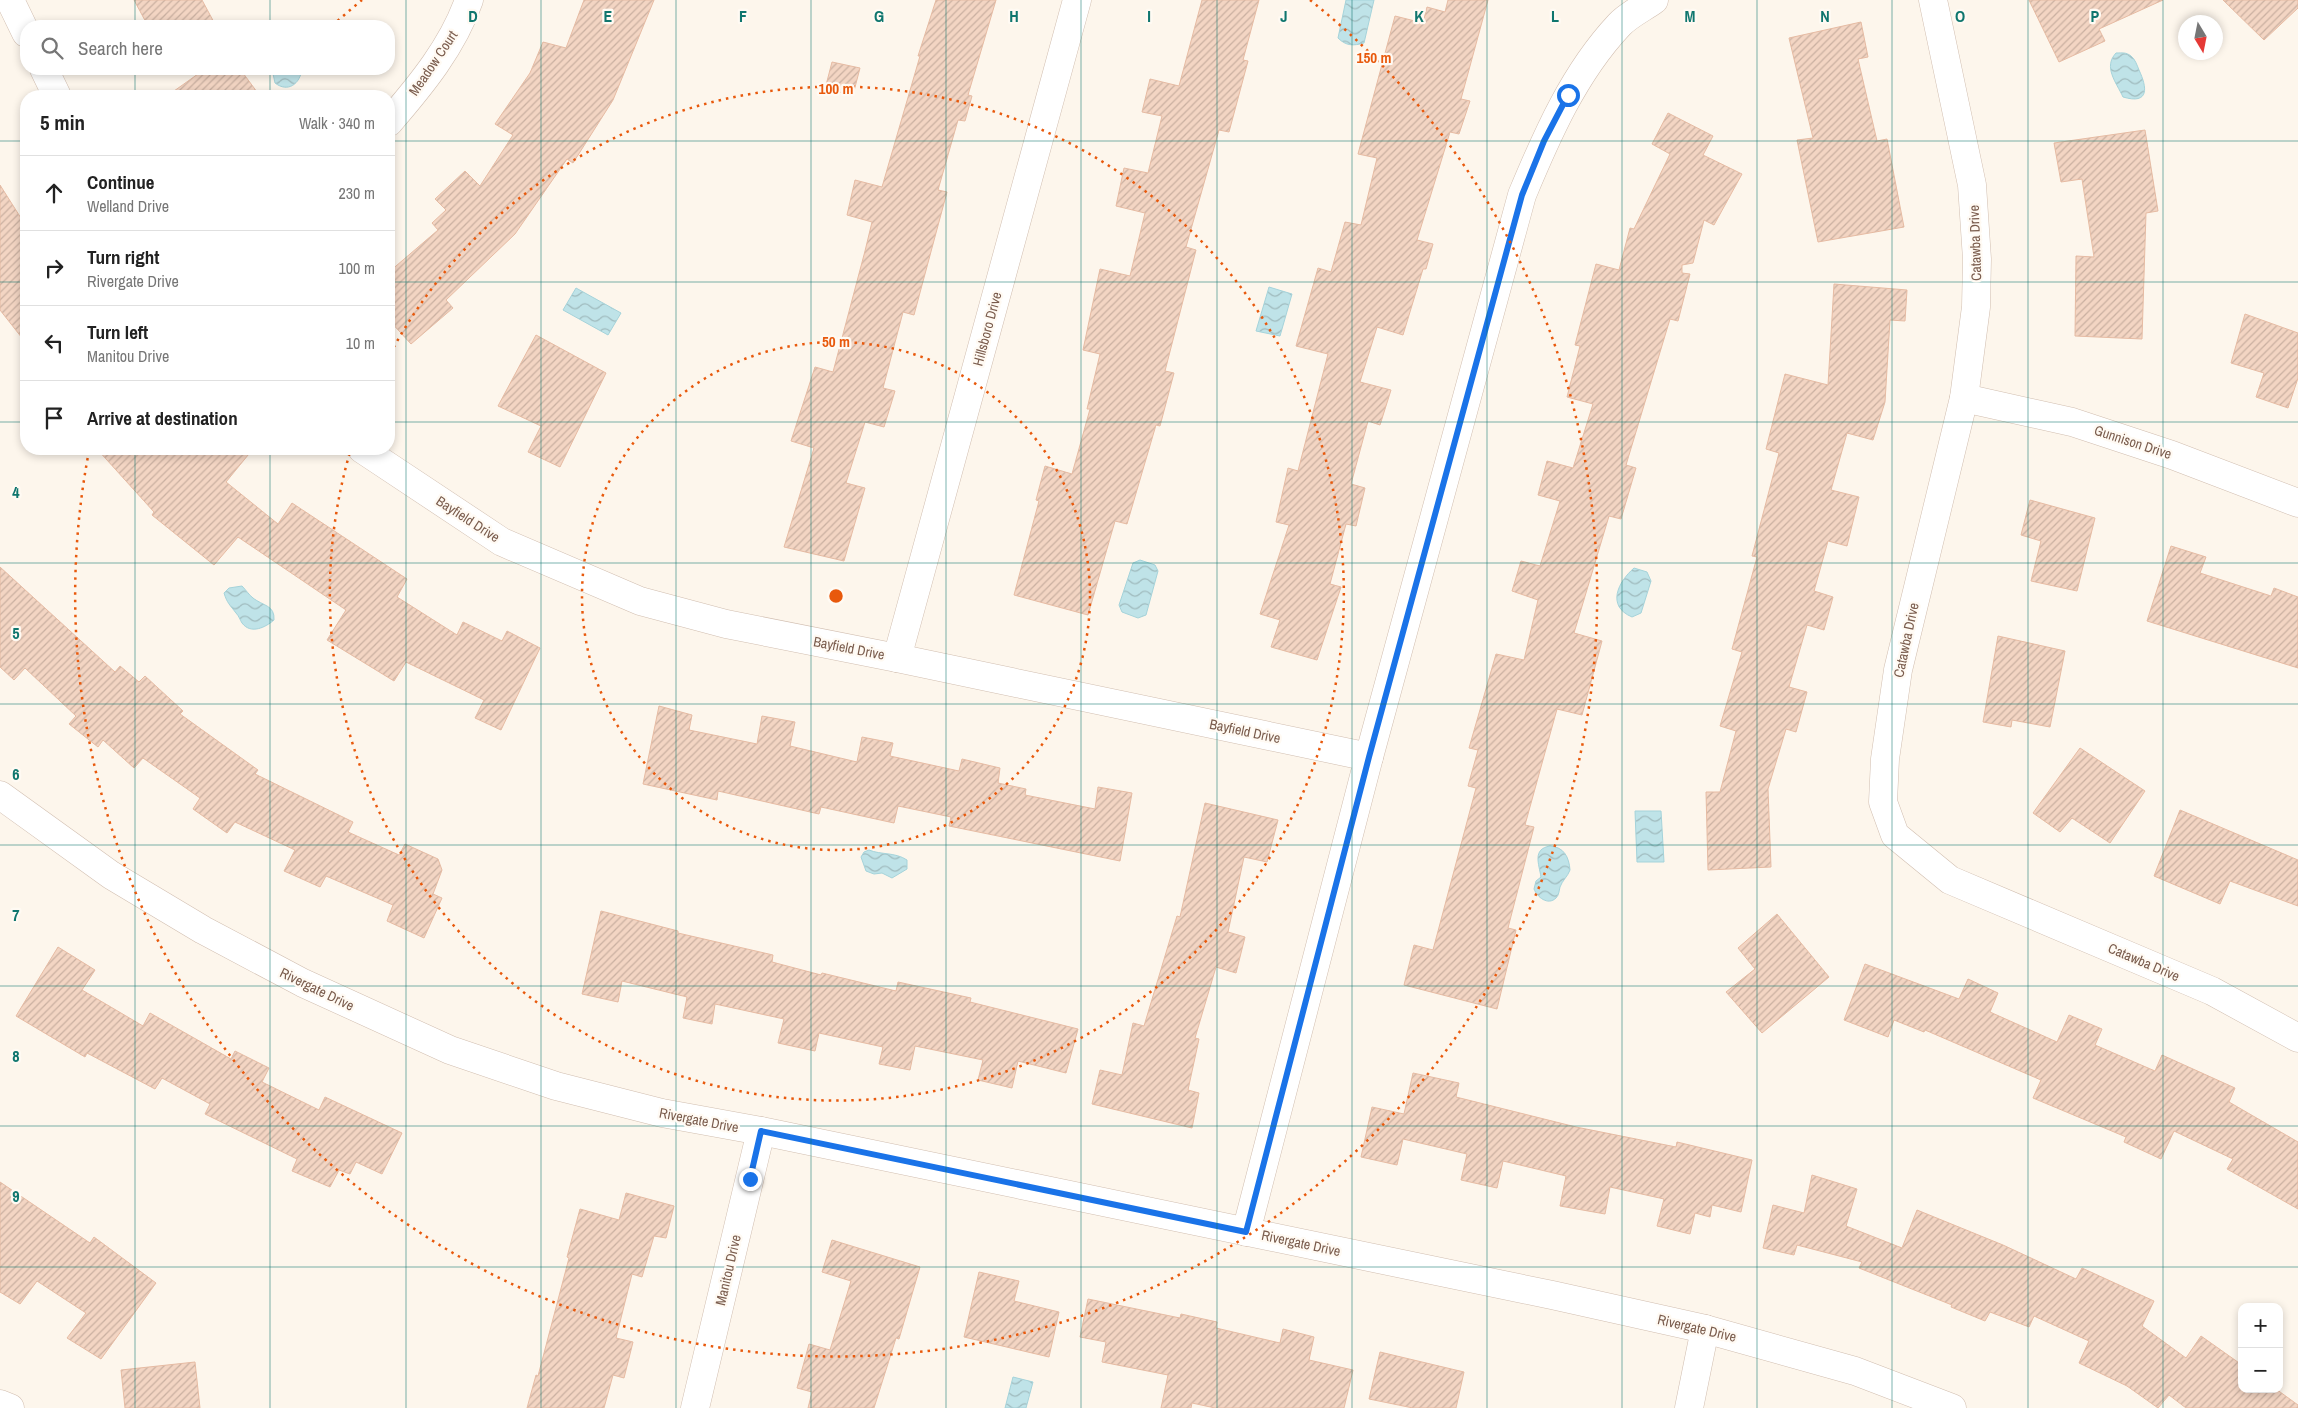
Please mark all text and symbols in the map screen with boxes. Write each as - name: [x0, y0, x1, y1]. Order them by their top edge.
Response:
- text: D: [468, 5, 478, 27]
- text: E: [604, 5, 613, 27]
- text: F: [739, 5, 747, 27]
- text: G: [874, 5, 884, 27]
- text: H: [1009, 5, 1019, 27]
- text: I: [1147, 5, 1151, 27]
- text: J: [1280, 5, 1288, 27]
- text: K: [1414, 5, 1424, 27]
- text: L: [1551, 5, 1559, 27]
- text: M: [1685, 5, 1696, 27]
- text: N: [1820, 5, 1830, 27]
- text: O: [1955, 5, 1965, 27]
- text: P: [2091, 5, 2100, 27]
- north arrow: [2178, 15, 2223, 60]
- search box: [20, 20, 395, 75]
- street label: Meadow Court: [405, 27, 461, 99]
- icon: search: [38, 34, 66, 62]
- text: Search here: [78, 35, 163, 61]
- text: 150 m: [1357, 47, 1391, 68]
- text: 100 m: [819, 78, 853, 99]
- route start: [1557, 84, 1580, 107]
- text: 5 min: [40, 108, 85, 137]
- text: Walk · 340 m: [299, 112, 375, 134]
- text: Continue: [87, 169, 155, 195]
- icon: ahead: [40, 179, 68, 207]
- text: 230 m: [339, 182, 375, 204]
- text: Welland Drive: [87, 195, 169, 217]
- street label: Catawba Drive: [1965, 205, 1985, 281]
- text: Turn right: [87, 244, 159, 270]
- icon: right: [40, 254, 68, 282]
- text: 100 m: [339, 257, 375, 279]
- text: Rivergate Drive: [87, 270, 179, 292]
- street label: Hillsboro Drive: [968, 290, 1006, 368]
- text: Turn left: [87, 319, 148, 345]
- icon: left: [40, 329, 68, 357]
- text: 50 m: [822, 331, 850, 352]
- text: 10 m: [346, 332, 375, 354]
- text: Manitou Drive: [87, 345, 169, 367]
- icon: arrive: [40, 404, 68, 432]
- text: Arrive at destination: [87, 405, 238, 431]
- street label: Gunnison Drive: [2092, 421, 2174, 463]
- text: 4: [12, 481, 20, 503]
- street label: Bayfield Drive: [433, 492, 503, 546]
- centre of rings: [827, 587, 845, 605]
- street label: Catawba Drive: [1889, 601, 1923, 679]
- text: 5: [12, 622, 20, 644]
- street label: Bayfield Drive: [812, 632, 886, 664]
- street label: Bayfield Drive: [1208, 715, 1282, 747]
- text: 6: [12, 763, 20, 785]
- text: 7: [12, 904, 20, 926]
- street label: Catawba Drive: [2106, 939, 2182, 985]
- street label: Rivergate Drive: [277, 963, 357, 1015]
- text: 8: [12, 1045, 20, 1067]
- street label: Rivergate Drive: [658, 1103, 740, 1137]
- route end: [739, 1168, 762, 1191]
- text: 9: [12, 1185, 20, 1207]
- street label: Rivergate Drive: [1260, 1226, 1342, 1260]
- street label: Manitou Drive: [711, 1233, 745, 1307]
- map controls: [2238, 1303, 2283, 1393]
- button: +: [2238, 1303, 2283, 1348]
- street label: Rivergate Drive: [1656, 1310, 1738, 1346]
- button: −: [2238, 1348, 2283, 1393]

